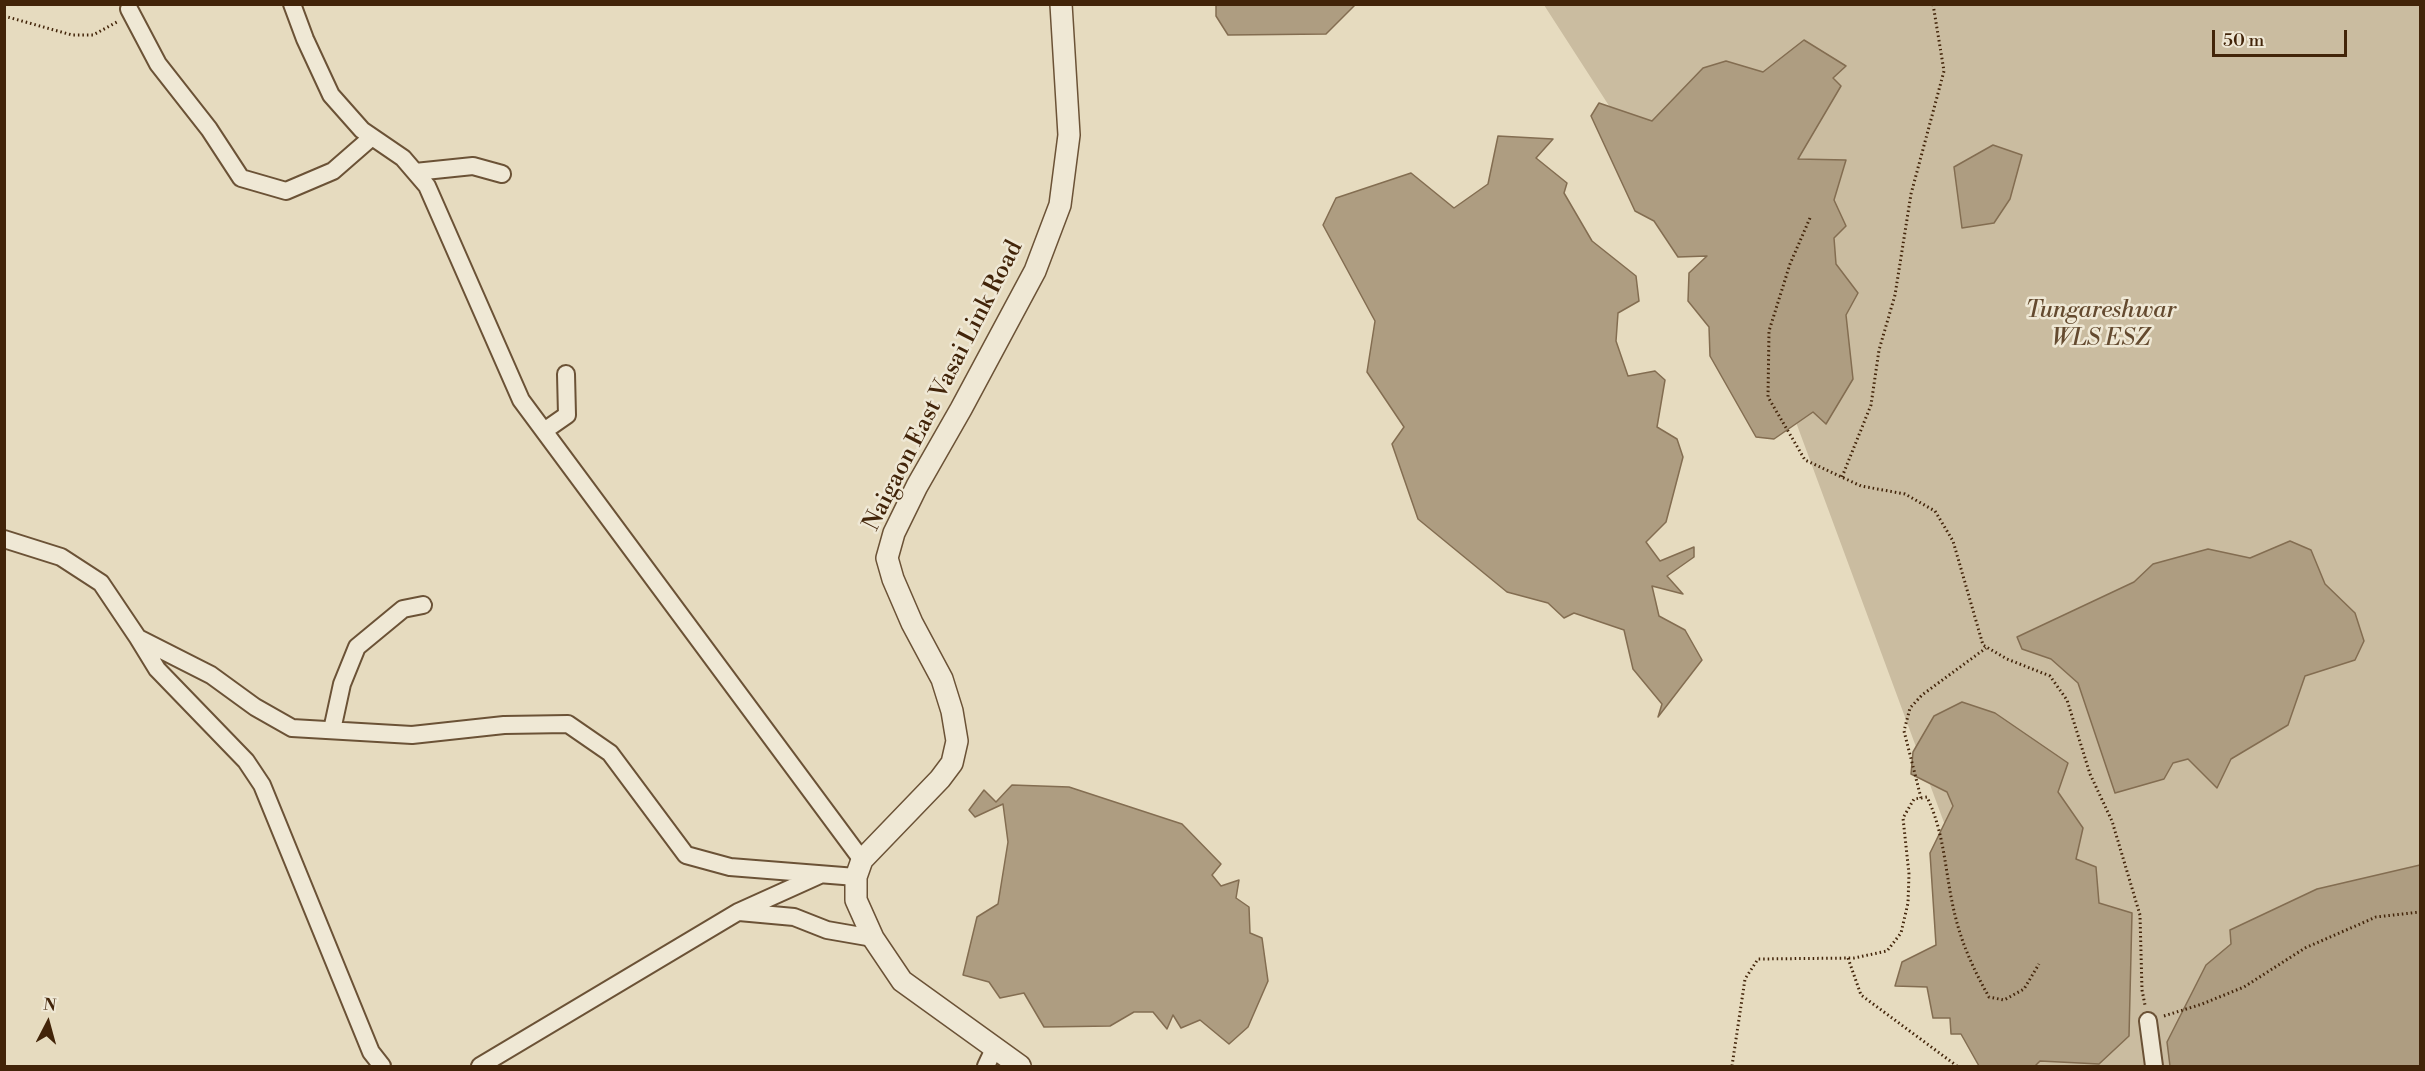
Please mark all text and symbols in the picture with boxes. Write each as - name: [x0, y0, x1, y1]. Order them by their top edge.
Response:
- scale bar: [2215, 18, 2350, 56]
- text: 50 m: [2223, 29, 2264, 52]
- street label: Naigaon East Vasai Link Road: [858, 236, 1030, 536]
- park label: Tungareshwar WLS ESZ: [2025, 297, 2177, 353]
- north arrow: [18, 993, 78, 1053]
- text: N: [43, 994, 57, 1016]

